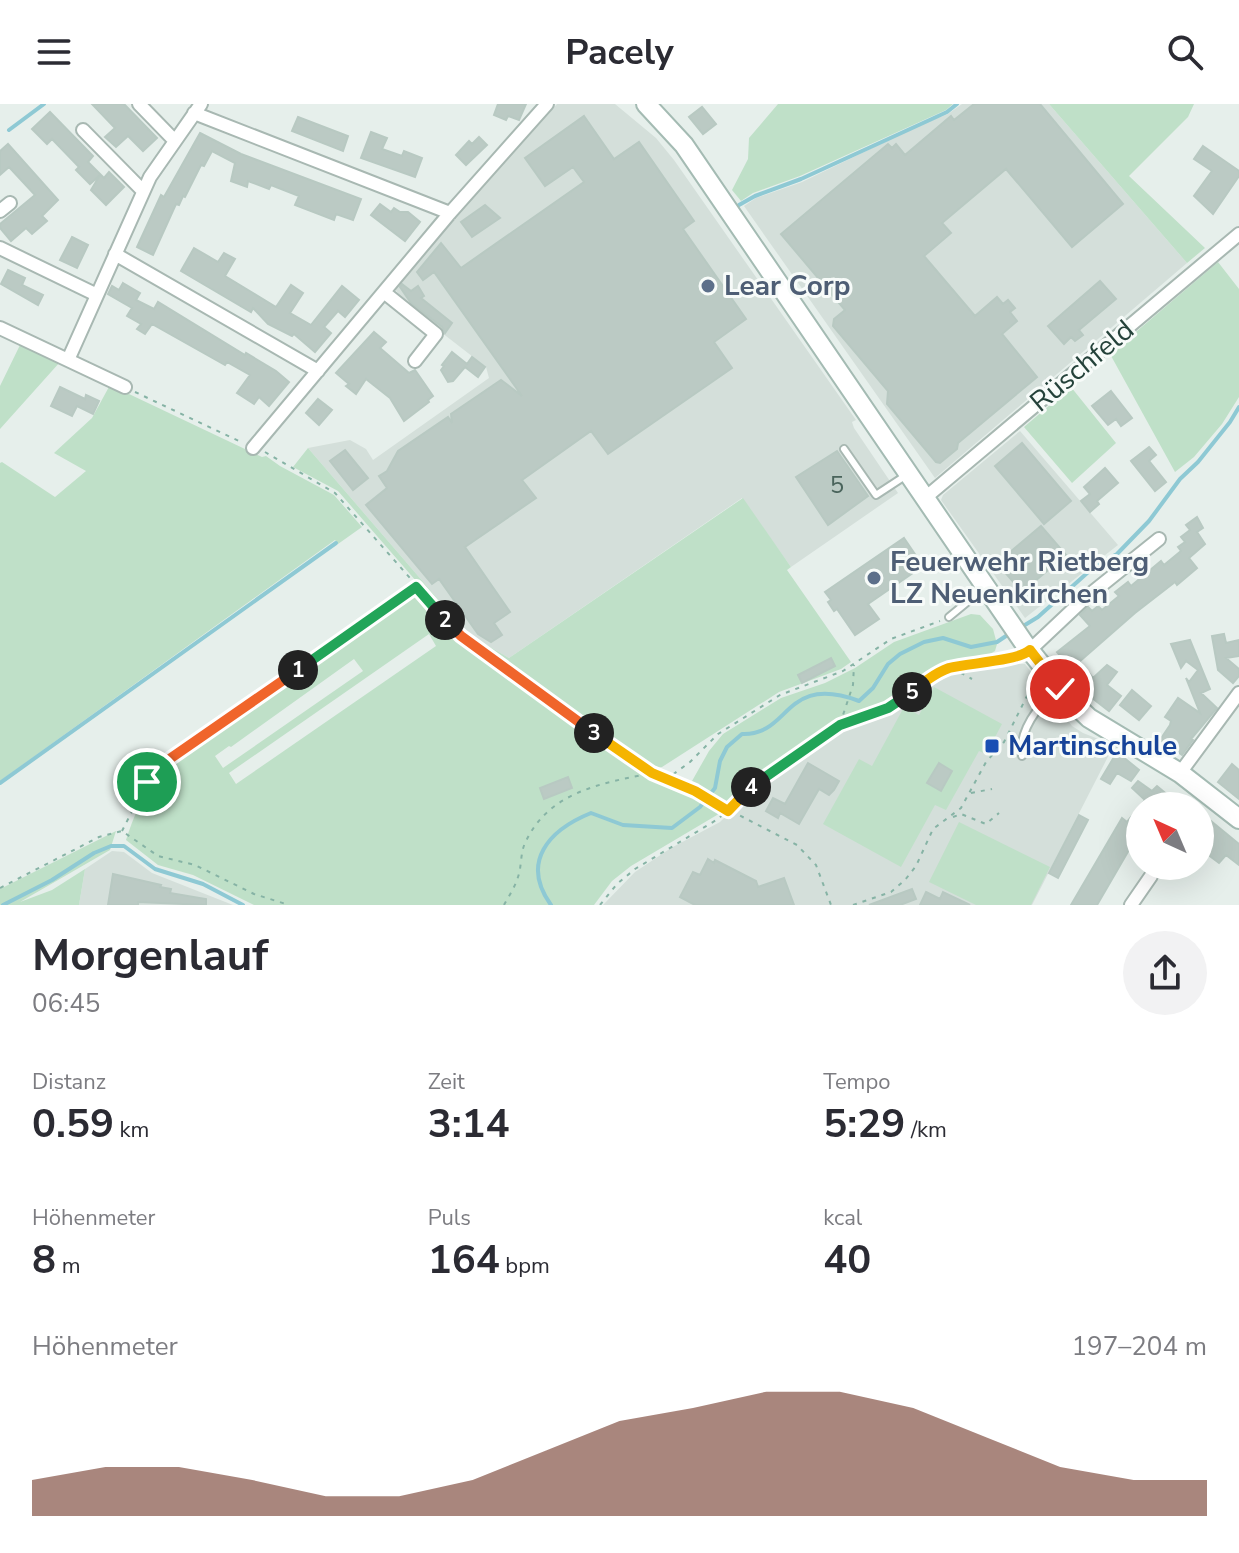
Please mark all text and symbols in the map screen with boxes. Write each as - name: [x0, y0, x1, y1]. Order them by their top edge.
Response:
- text: Pacely: [565, 28, 674, 77]
- icon: menu: [32, 30, 76, 74]
- icon: search: [1163, 30, 1207, 74]
- place label: Lear Corp: [724, 267, 851, 305]
- marker: Lear Corp: [699, 277, 717, 295]
- street label: Rüschfeld: [1022, 311, 1142, 421]
- house number: 5: [830, 469, 844, 501]
- place label: Feuerwehr Rietberg LZ Neuenkirchen: [890, 543, 1149, 613]
- marker: Feuerwehr Rietberg LZ Neuenkirchen: [865, 569, 883, 587]
- pin: 2: [425, 600, 465, 640]
- text: 2: [438, 605, 452, 635]
- pin: 1: [278, 650, 318, 690]
- text: 1: [291, 655, 305, 685]
- pin: [1026, 655, 1094, 723]
- icon: check: [1038, 667, 1082, 711]
- pin: 5: [892, 672, 932, 712]
- text: 5: [905, 677, 919, 707]
- pin: 3: [574, 713, 614, 753]
- text: 3: [587, 718, 601, 748]
- place label: Martinschule: [1008, 727, 1177, 765]
- marker: Martinschule: [983, 737, 1001, 755]
- pin: [113, 748, 181, 816]
- icon: arrive: [125, 760, 169, 804]
- pin: 4: [731, 767, 771, 807]
- text: 4: [744, 772, 758, 802]
- north arrow: [1126, 792, 1214, 880]
- map controls: [1126, 792, 1214, 880]
- text: Morgenlauf: [32, 926, 268, 986]
- button: share: [1123, 931, 1207, 1015]
- text: 06:45: [32, 986, 100, 1021]
- text: Distanz: [32, 1067, 106, 1097]
- text: Zeit: [428, 1067, 465, 1097]
- text: Tempo: [823, 1067, 891, 1097]
- text: 0.59: [32, 1097, 114, 1151]
- text: 3:14: [428, 1097, 510, 1151]
- text: 5:29: [823, 1097, 905, 1151]
- text: km: [114, 1115, 149, 1145]
- text: /km: [905, 1115, 947, 1145]
- text: Höhenmeter: [32, 1203, 155, 1233]
- text: Puls: [428, 1203, 471, 1233]
- text: kcal: [823, 1203, 862, 1233]
- text: 8: [32, 1233, 56, 1287]
- text: 164: [428, 1233, 500, 1287]
- text: 40: [823, 1233, 871, 1287]
- text: m: [56, 1251, 81, 1281]
- text: bpm: [500, 1251, 550, 1281]
- text: Höhenmeter: [32, 1329, 178, 1364]
- text: 197–204 m: [1071, 1329, 1207, 1364]

